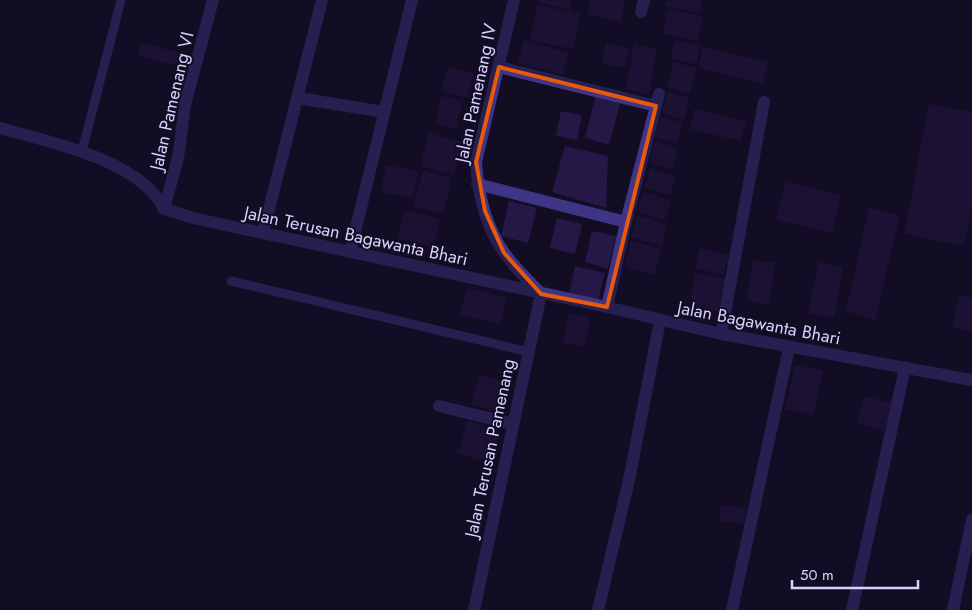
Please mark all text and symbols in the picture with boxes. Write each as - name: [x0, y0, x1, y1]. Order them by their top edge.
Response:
- street label: Jalan Pamenang IV: [448, 21, 503, 167]
- street label: Jalan Pamenang VI: [143, 29, 201, 175]
- street label: Jalan Terusan Bagawanta Bhari: [240, 199, 470, 272]
- street label: Jalan Bagawanta Bhari: [673, 294, 843, 352]
- street label: Jalan Terusan Pamenang: [458, 356, 522, 542]
- scale bar: [792, 558, 918, 590]
- text: 50 m: [800, 564, 834, 586]

